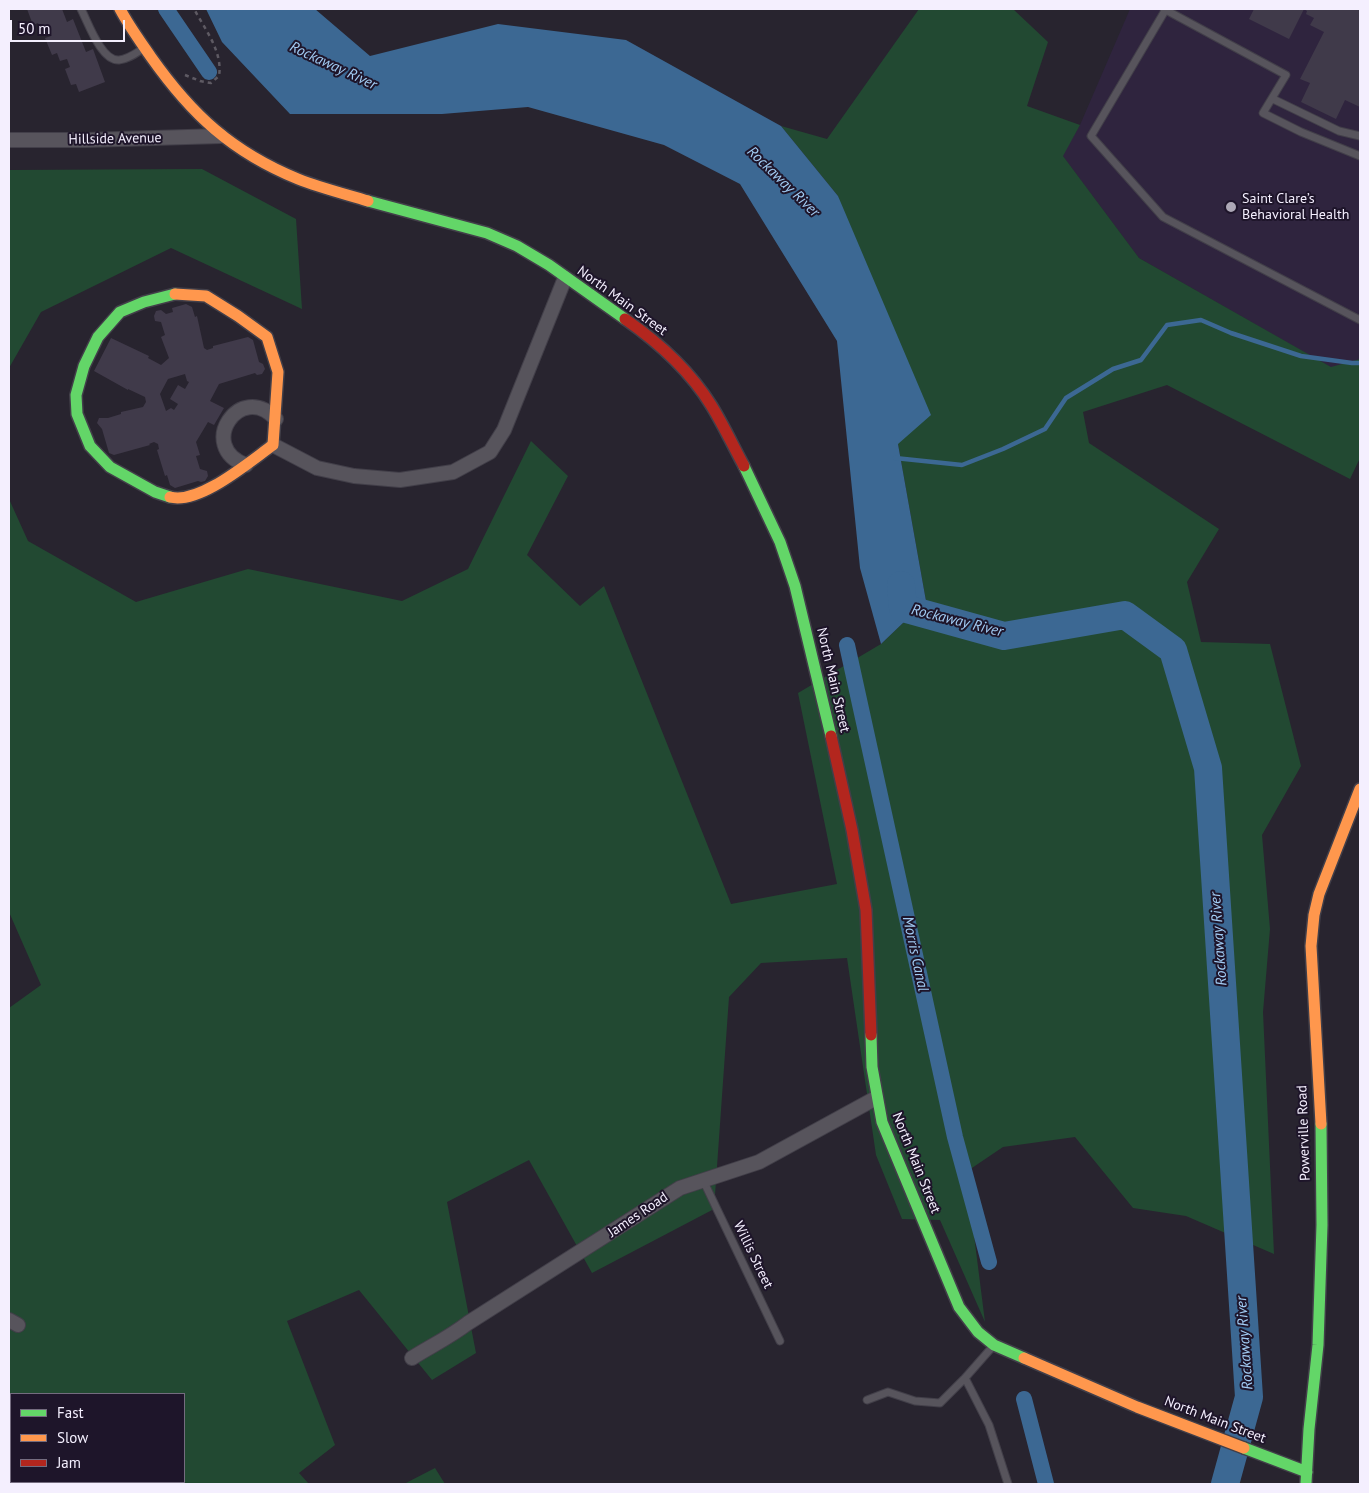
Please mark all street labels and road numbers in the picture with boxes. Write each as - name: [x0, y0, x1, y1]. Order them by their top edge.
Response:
- street label: Hillside Avenue: [68, 130, 162, 148]
- street label: North Main Street: [574, 263, 670, 339]
- street label: North Main Street: [813, 626, 853, 734]
- street label: Powerville Road: [1294, 1085, 1314, 1181]
- street label: North Main Street: [888, 1110, 944, 1216]
- street label: James Road: [605, 1189, 671, 1241]
- street label: Willis Street: [730, 1219, 776, 1291]
- street label: North Main Street: [1162, 1393, 1268, 1447]

